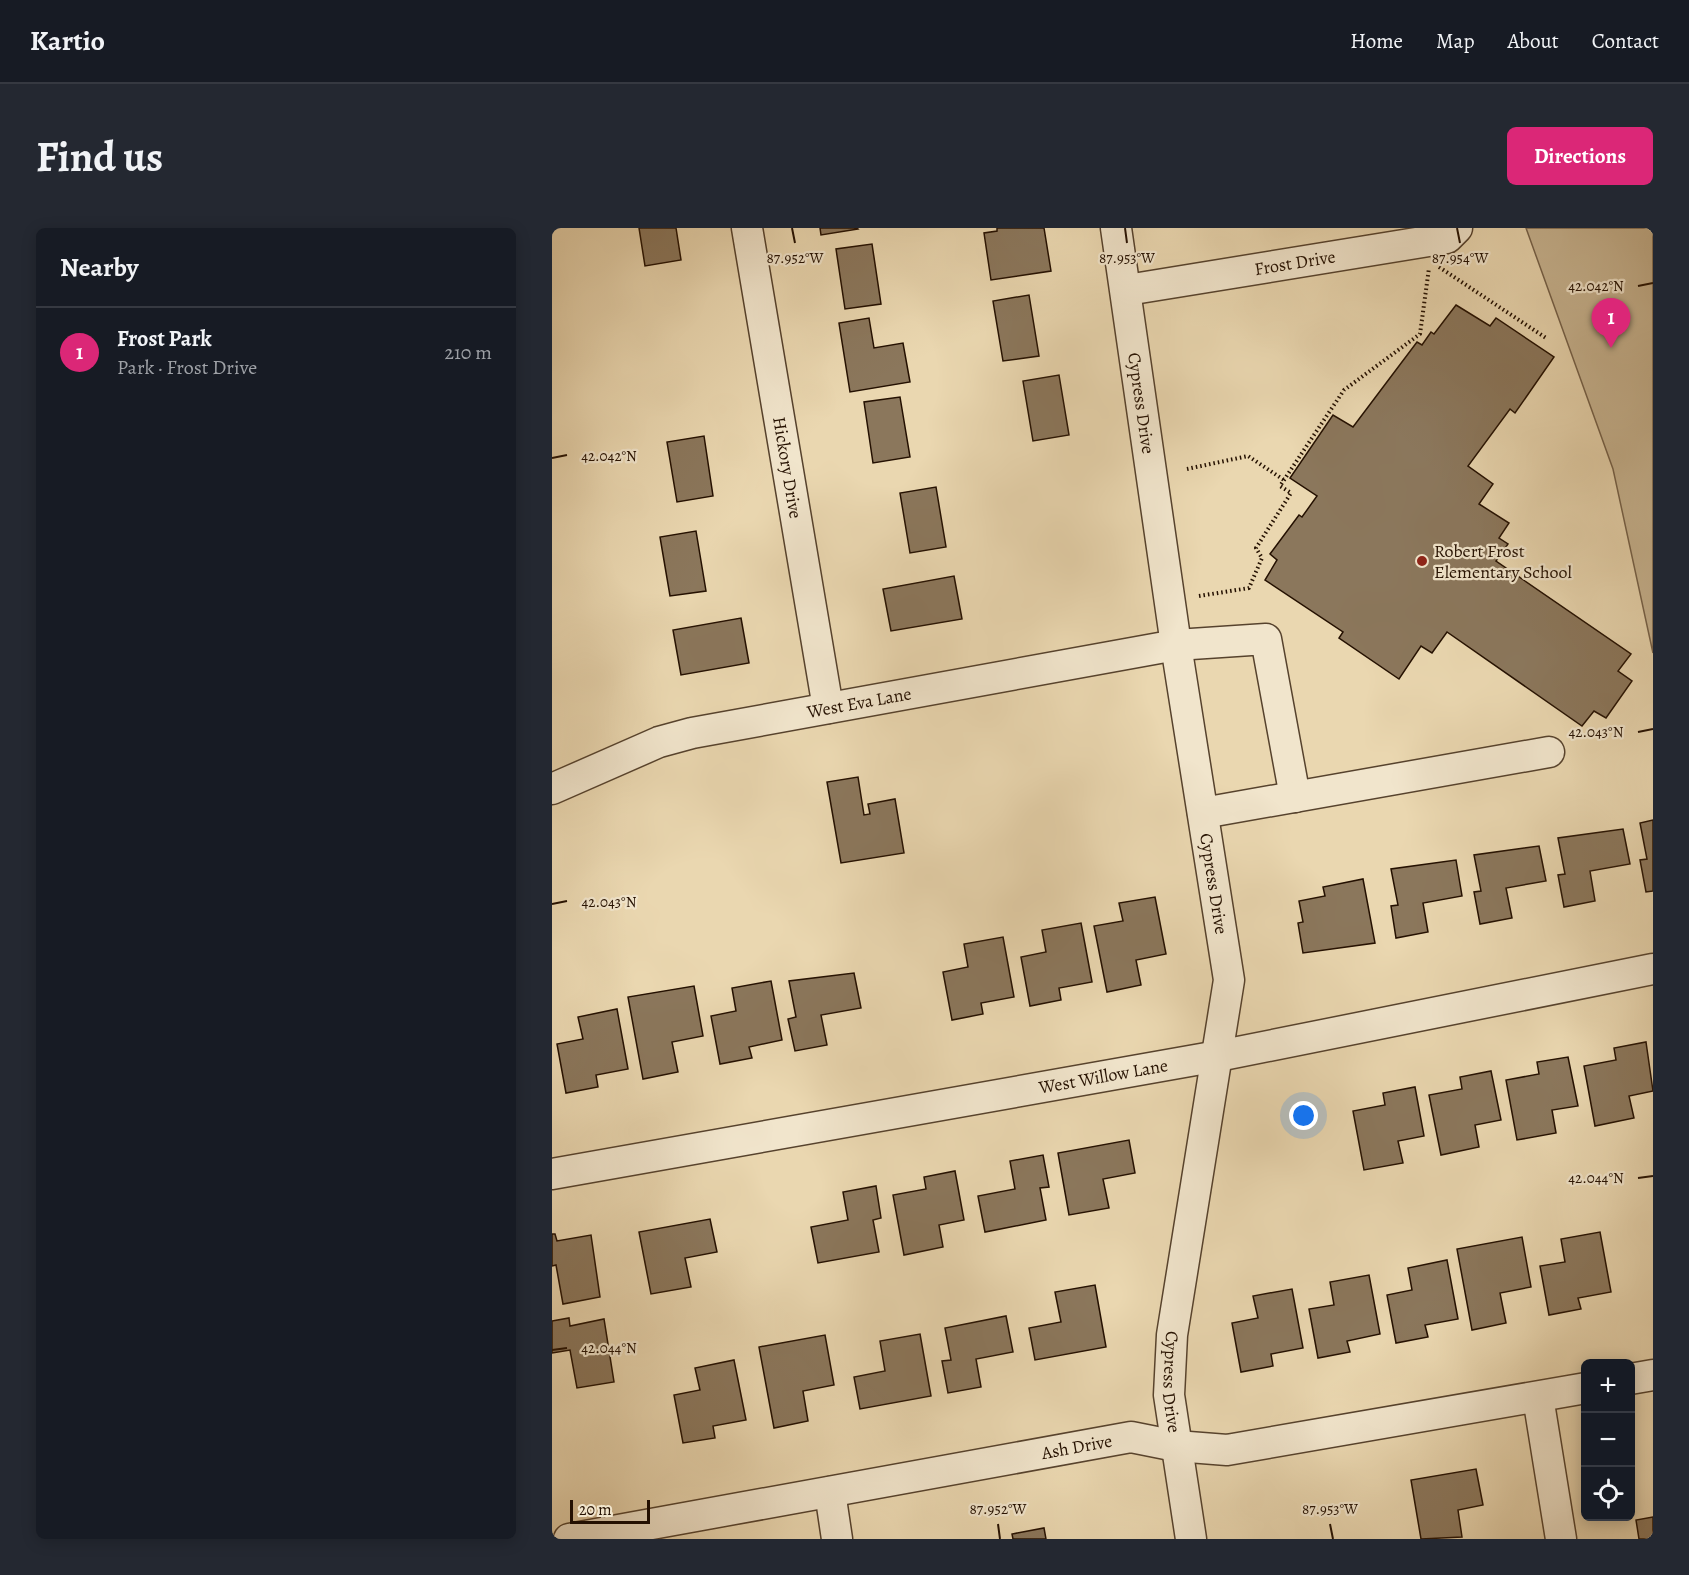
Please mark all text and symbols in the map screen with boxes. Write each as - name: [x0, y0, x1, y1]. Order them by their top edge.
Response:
- text: Kartio: [30, 22, 105, 60]
- text: Home: [1350, 27, 1403, 55]
- text: Map: [1436, 27, 1474, 55]
- text: About: [1507, 27, 1559, 55]
- text: Contact: [1592, 27, 1659, 55]
- button: Directions: [1507, 127, 1653, 185]
- text: Find us: [36, 128, 163, 185]
- street label: Frost Drive: [1253, 244, 1337, 281]
- text: 87.952°W: [766, 248, 824, 268]
- text: 87.953°W: [1099, 248, 1155, 268]
- text: 87.954°W: [1432, 248, 1488, 268]
- text: Nearby: [60, 250, 139, 285]
- text: 42.042°N: [1568, 276, 1624, 296]
- pin: 1: [1592, 298, 1630, 348]
- text: Frost Park: [117, 324, 212, 354]
- text: 1: [76, 339, 83, 366]
- text: 210 m: [444, 339, 492, 366]
- street label: Cypress Drive: [1122, 351, 1160, 455]
- text: Park · Frost Drive: [117, 354, 257, 381]
- street label: Hickory Drive: [767, 415, 808, 520]
- text: 42.042°N: [581, 446, 637, 466]
- place label: Robert Frost Elementary School: [1434, 539, 1572, 584]
- marker: Robert Frost Elementary School: [1415, 554, 1429, 568]
- street label: West Eva Lane: [804, 681, 913, 724]
- text: 42.043°N: [1569, 722, 1624, 742]
- street label: Cypress Drive: [1194, 832, 1234, 936]
- text: 42.043°N: [582, 892, 637, 912]
- street label: West Willow Lane: [1036, 1053, 1170, 1100]
- your location: [1289, 1101, 1318, 1130]
- text: 42.044°N: [1568, 1168, 1624, 1188]
- street label: Cypress Drive: [1157, 1330, 1187, 1434]
- text: 42.044°N: [581, 1338, 637, 1358]
- map controls: [1581, 1359, 1635, 1521]
- button: +: [1581, 1359, 1635, 1413]
- button: −: [1581, 1413, 1635, 1467]
- street label: Ash Drive: [1038, 1429, 1114, 1465]
- button: locate: [1581, 1467, 1635, 1521]
- scale bar: [570, 1497, 650, 1524]
- text: 20 m: [579, 1499, 612, 1521]
- text: 87.952°W: [969, 1499, 1027, 1519]
- text: 87.953°W: [1302, 1499, 1358, 1519]

